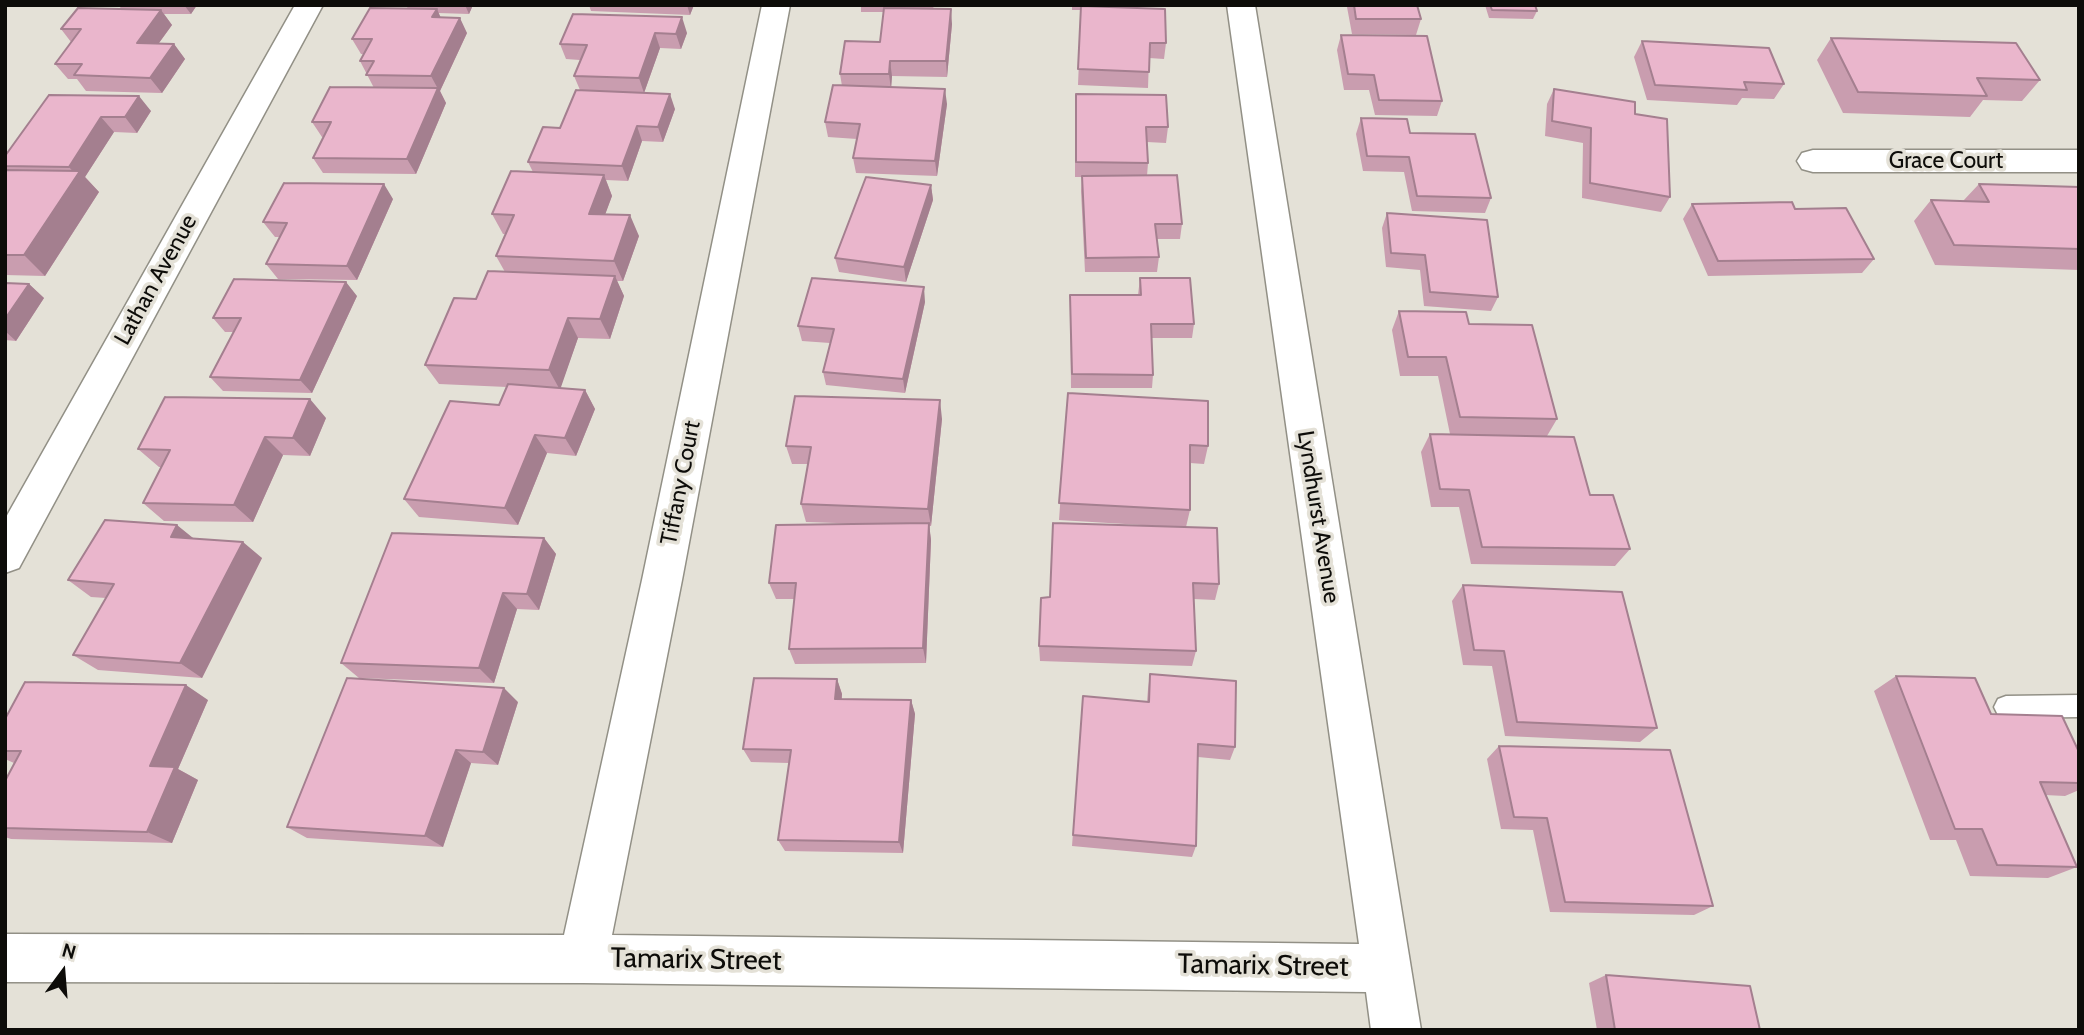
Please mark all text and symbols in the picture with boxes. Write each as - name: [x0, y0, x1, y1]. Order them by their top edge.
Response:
- street label: Grace Court: [1889, 147, 2003, 175]
- street label: Lathan Avenue: [109, 210, 203, 350]
- street label: Tiffany Court: [655, 419, 707, 547]
- street label: Lyndhurst Avenue: [1291, 429, 1345, 605]
- north arrow: [28, 937, 98, 1007]
- text: N: [59, 938, 79, 964]
- street label: Tamarix Street: [610, 942, 782, 978]
- street label: Tamarix Street: [1177, 948, 1349, 984]

